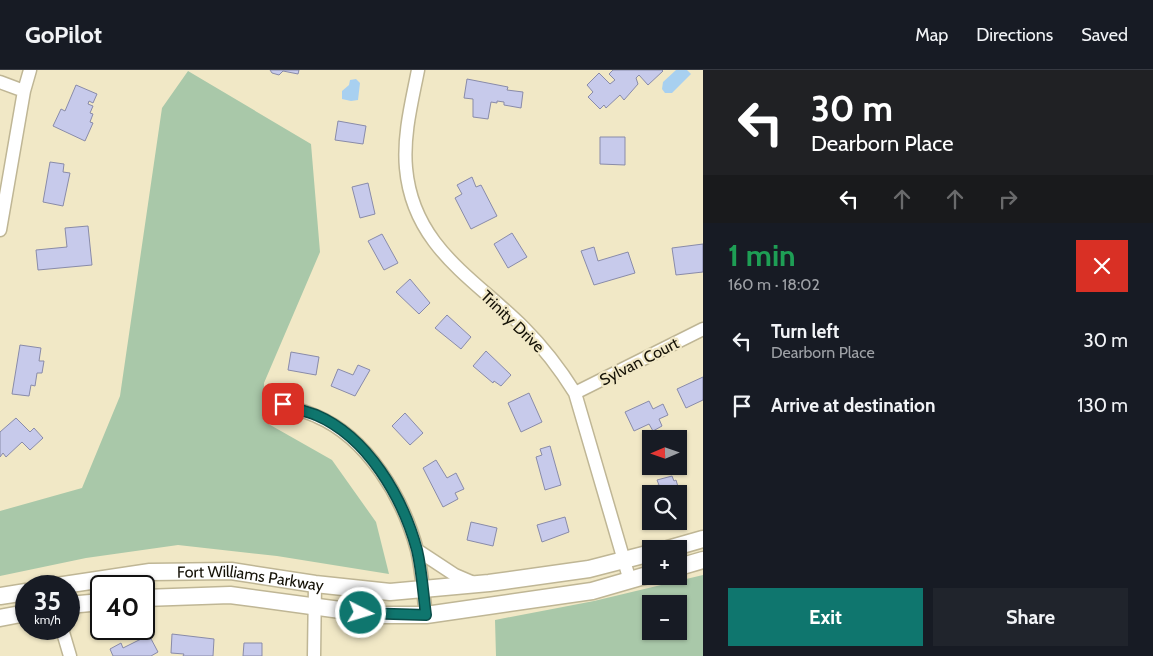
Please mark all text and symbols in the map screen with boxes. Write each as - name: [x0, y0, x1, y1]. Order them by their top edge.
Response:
- text: GoPilot: [25, 20, 102, 49]
- text: Map: [915, 24, 948, 46]
- text: Directions: [976, 24, 1053, 46]
- text: Saved: [1081, 24, 1128, 46]
- text: 30 m: [811, 87, 893, 130]
- icon: left: [728, 90, 793, 155]
- text: Dearborn Place: [811, 130, 953, 157]
- icon: left: [835, 185, 863, 213]
- icon: ahead: [888, 185, 916, 213]
- icon: ahead: [941, 185, 969, 213]
- icon: right: [994, 185, 1022, 213]
- text: 1 min: [728, 237, 796, 274]
- button: close: [1076, 240, 1128, 292]
- text: 160 m · 18:02: [728, 275, 820, 294]
- street label: Trinity Drive: [477, 286, 548, 356]
- text: Turn left: [771, 320, 839, 343]
- icon: left: [728, 327, 756, 355]
- text: 30 m: [1084, 329, 1128, 352]
- street label: Sylvan Court: [597, 333, 682, 389]
- text: Dearborn Place: [771, 343, 875, 362]
- pin: [262, 383, 304, 425]
- icon: arrive: [269, 390, 297, 418]
- icon: arrive: [728, 392, 756, 420]
- text: Arrive at destination: [771, 394, 935, 417]
- text: 130 m: [1077, 394, 1128, 417]
- north arrow: [642, 430, 688, 475]
- map controls: [642, 430, 687, 640]
- button: search: [642, 485, 687, 530]
- button: +: [642, 540, 687, 585]
- street label: Fort Williams Parkway: [177, 562, 325, 595]
- speed limit sign: 40: [90, 575, 155, 640]
- text: 35: [34, 586, 61, 616]
- position arrow: [334, 586, 386, 638]
- button: Exit: [728, 588, 923, 646]
- button: Share: [933, 588, 1128, 646]
- button: −: [642, 595, 687, 640]
- text: km/h: [34, 612, 61, 627]

